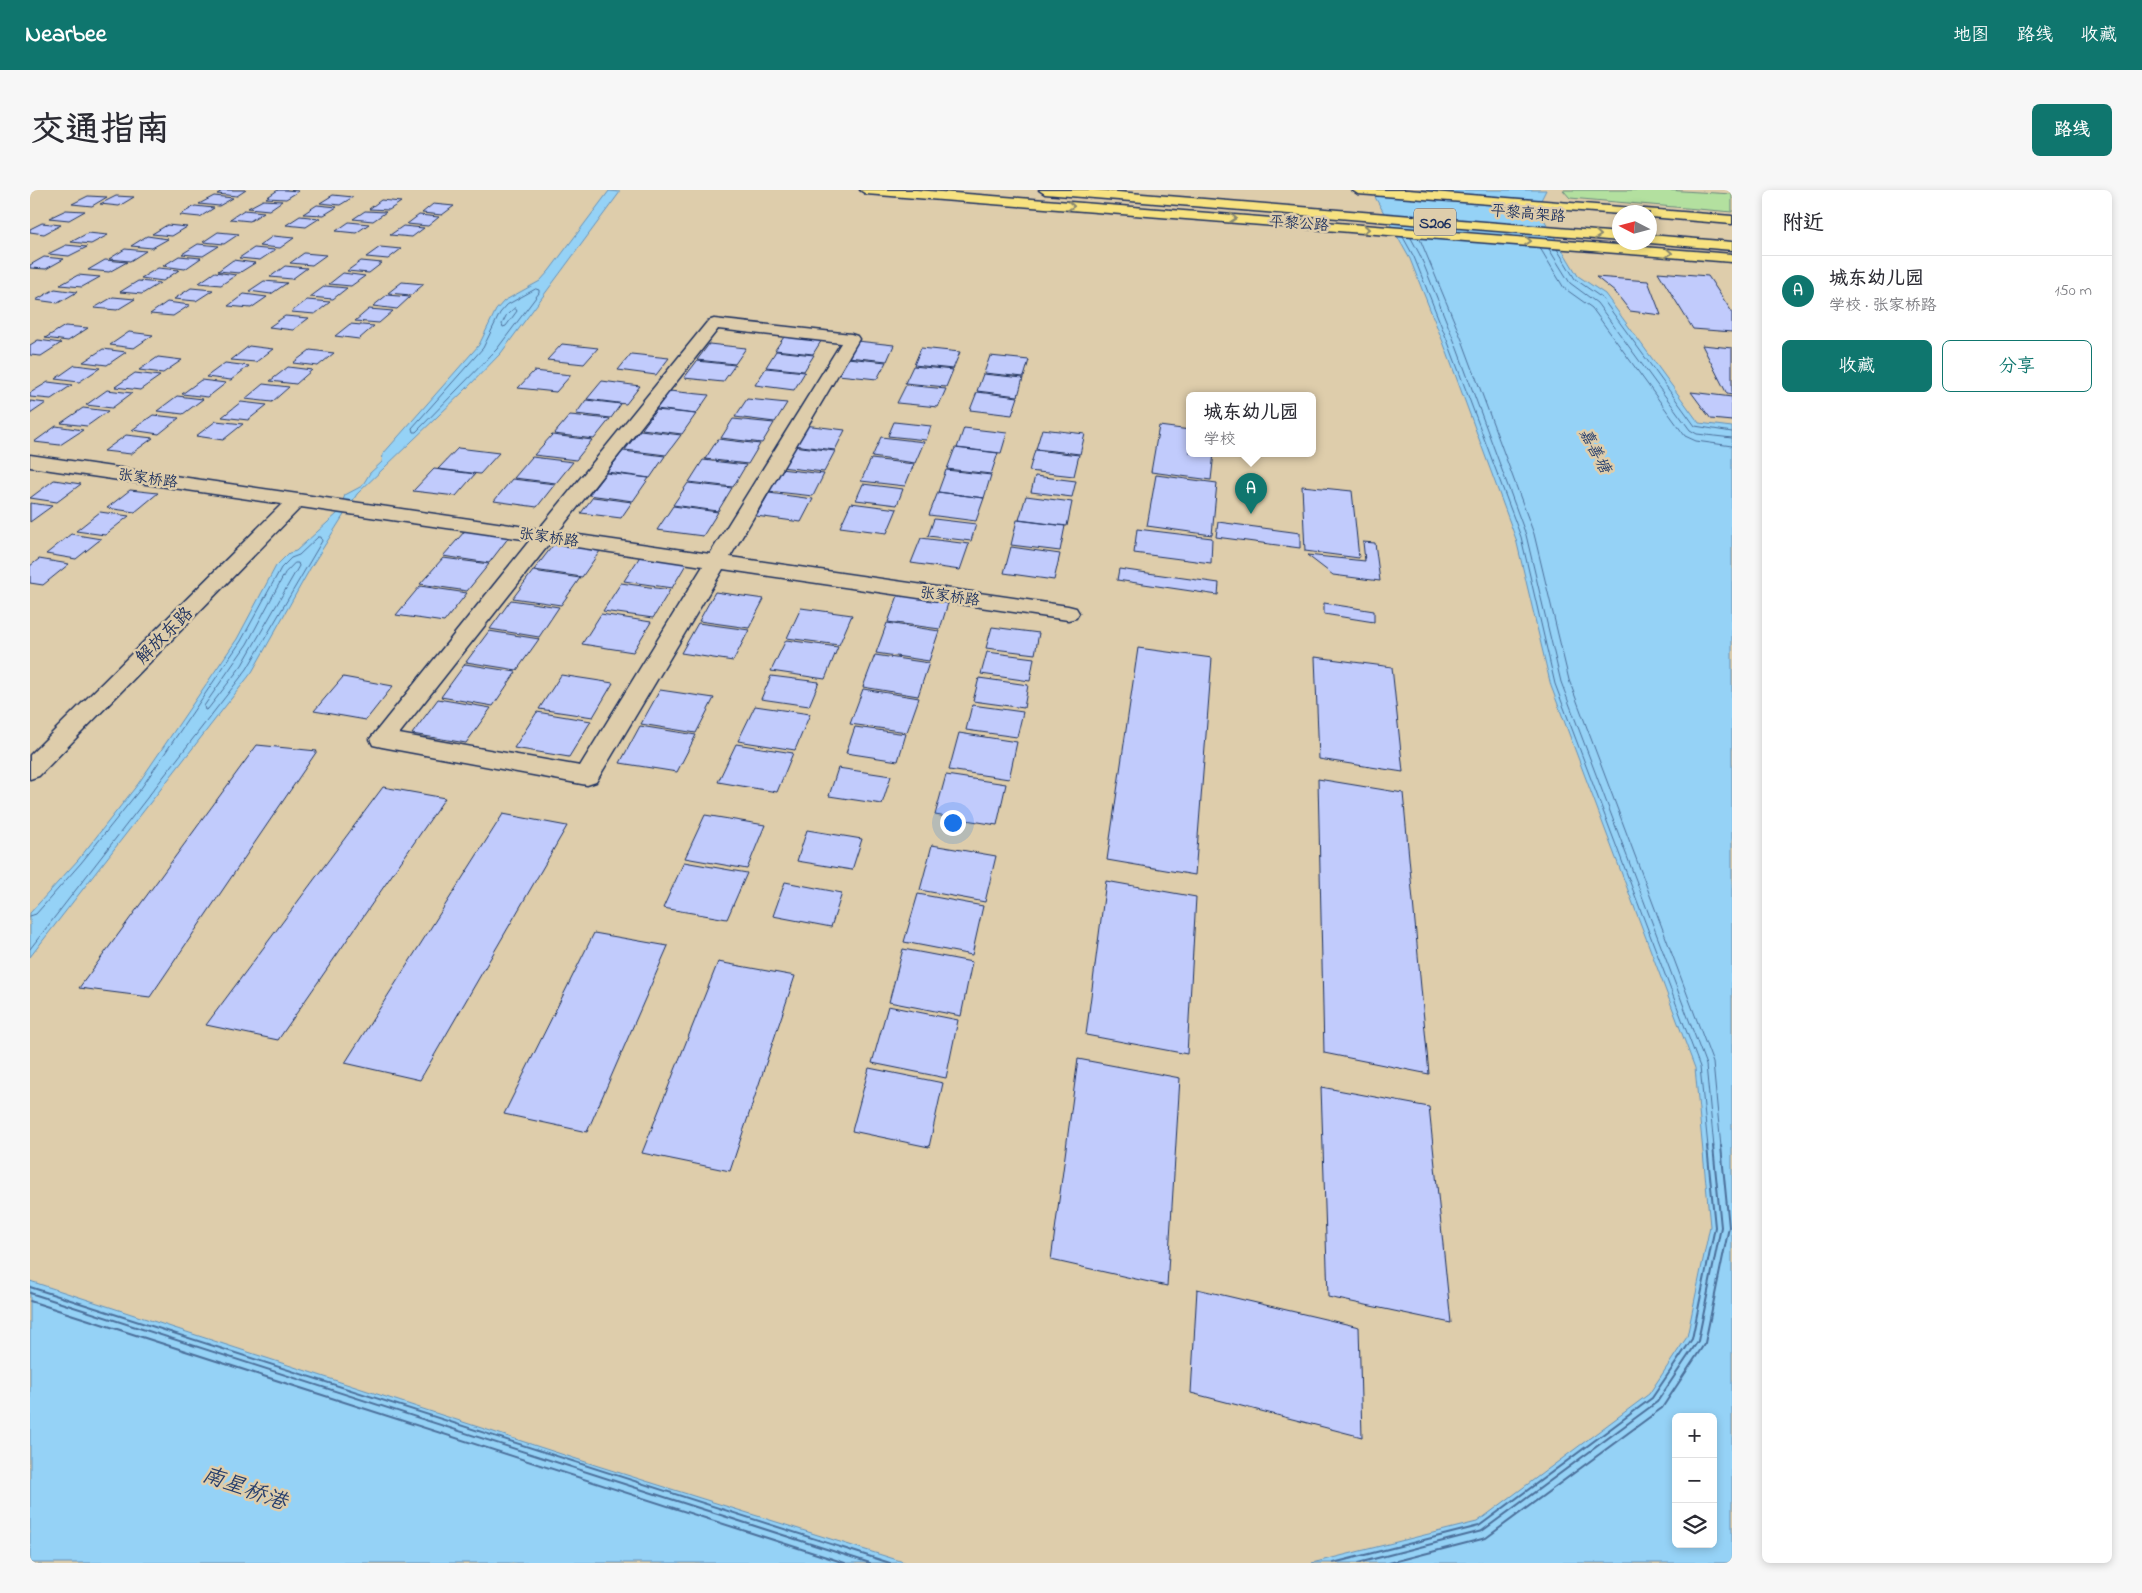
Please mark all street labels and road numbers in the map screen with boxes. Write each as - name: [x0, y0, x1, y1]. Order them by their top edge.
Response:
- street label: 平黎高架路: [1490, 200, 1566, 228]
- road number: S206: [1414, 208, 1456, 236]
- street label: 平黎公路: [1268, 211, 1330, 237]
- street label: 张家桥路: [117, 464, 179, 494]
- street label: 张家桥路: [518, 523, 580, 553]
- street label: 张家桥路: [919, 582, 981, 612]
- street label: 解放东路: [131, 602, 200, 671]

